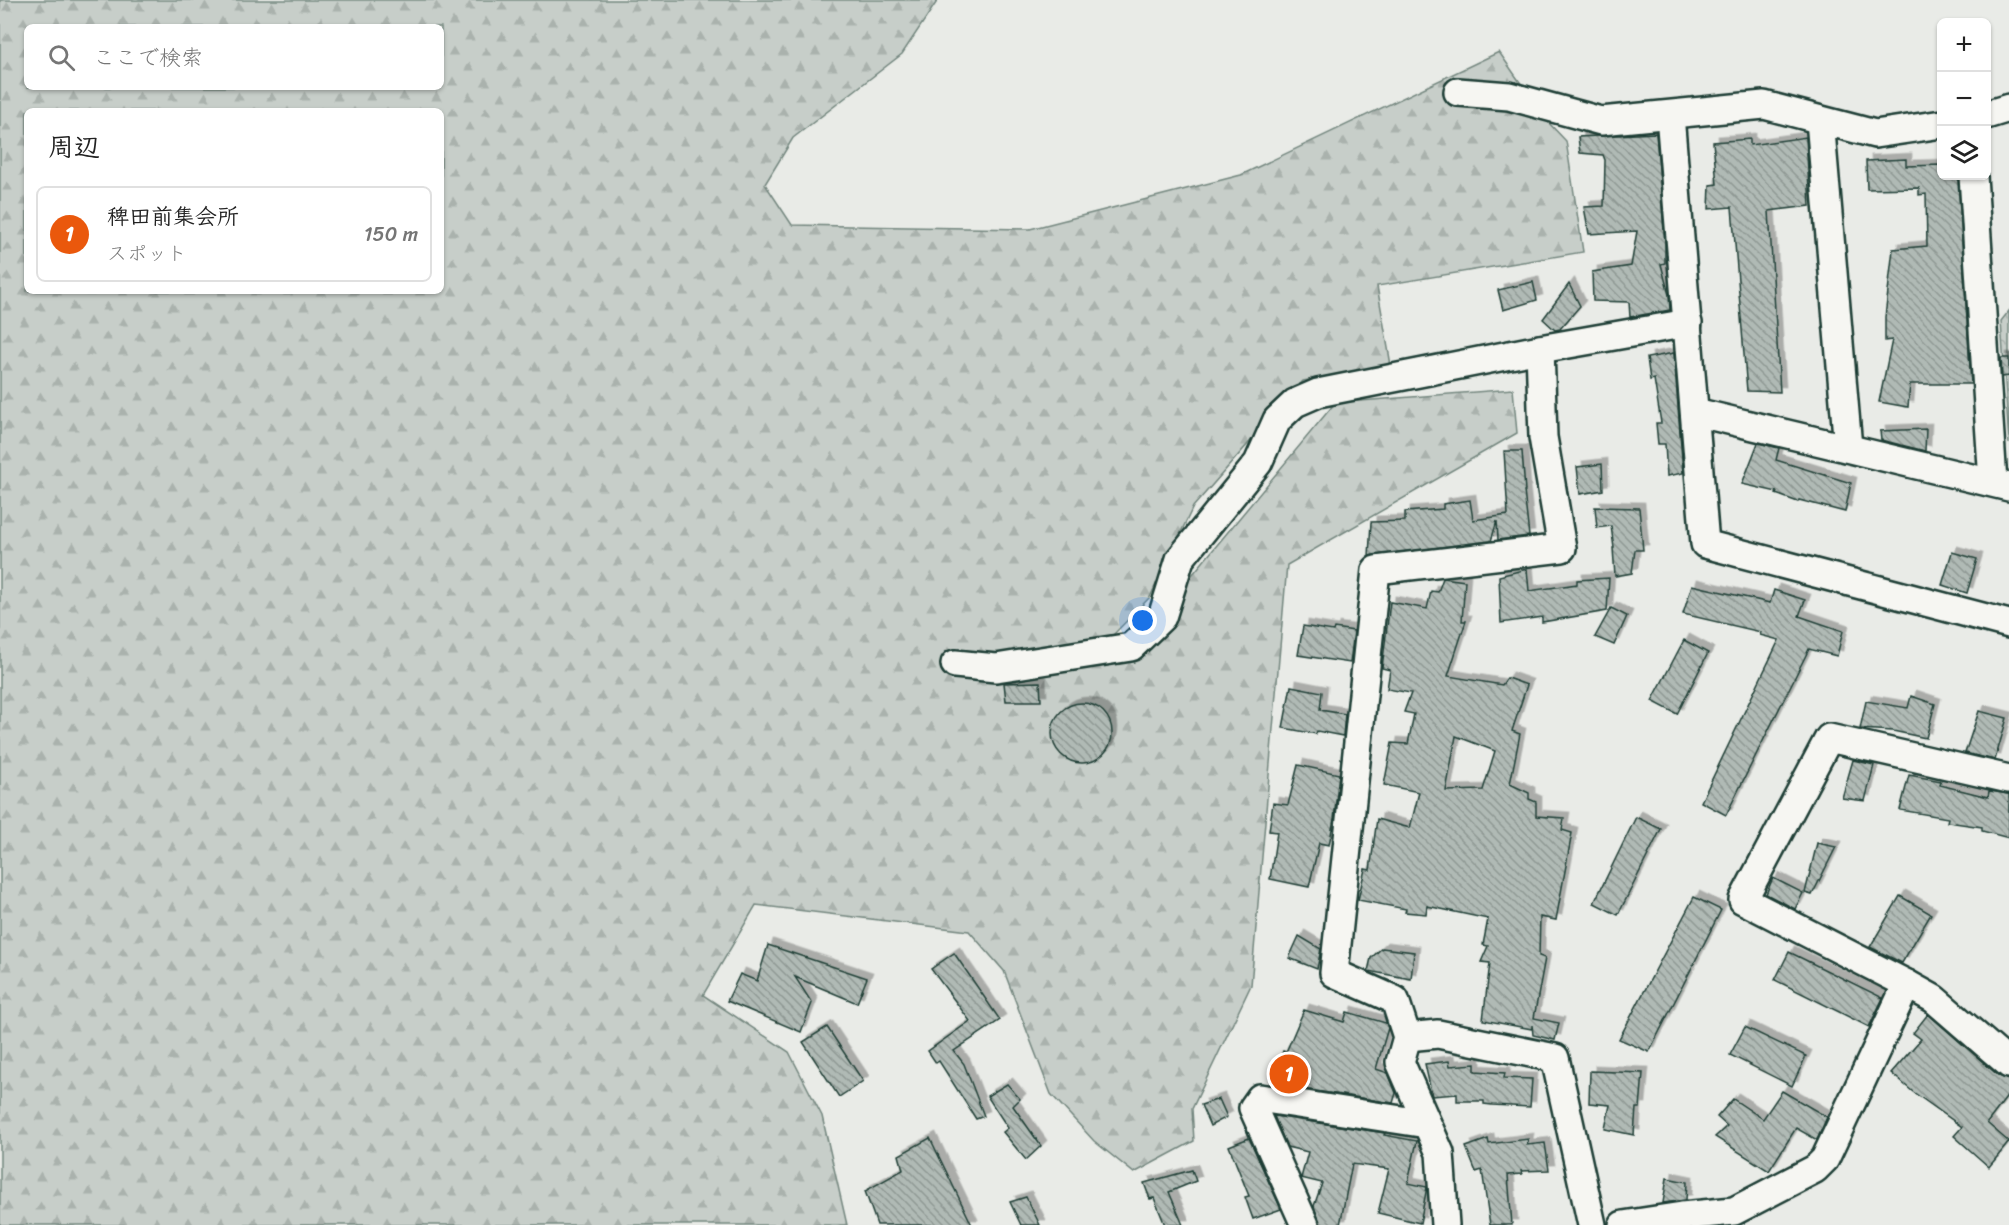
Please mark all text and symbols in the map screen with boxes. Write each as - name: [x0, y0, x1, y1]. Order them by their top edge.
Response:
- map controls: [1937, 18, 1991, 180]
- button: +: [1937, 18, 1991, 72]
- search box: [24, 24, 444, 90]
- text: ここで検索: [93, 38, 203, 77]
- icon: search: [45, 41, 78, 74]
- button: −: [1937, 72, 1991, 126]
- text: 周辺: [48, 124, 100, 170]
- button: layers: [1937, 126, 1991, 180]
- text: 稗田前集会所: [107, 197, 239, 236]
- text: 1: [65, 217, 74, 252]
- text: 150 m: [364, 217, 418, 252]
- text: スポット: [107, 236, 187, 271]
- your location: [1128, 606, 1157, 635]
- pin: 1: [1270, 1052, 1308, 1096]

